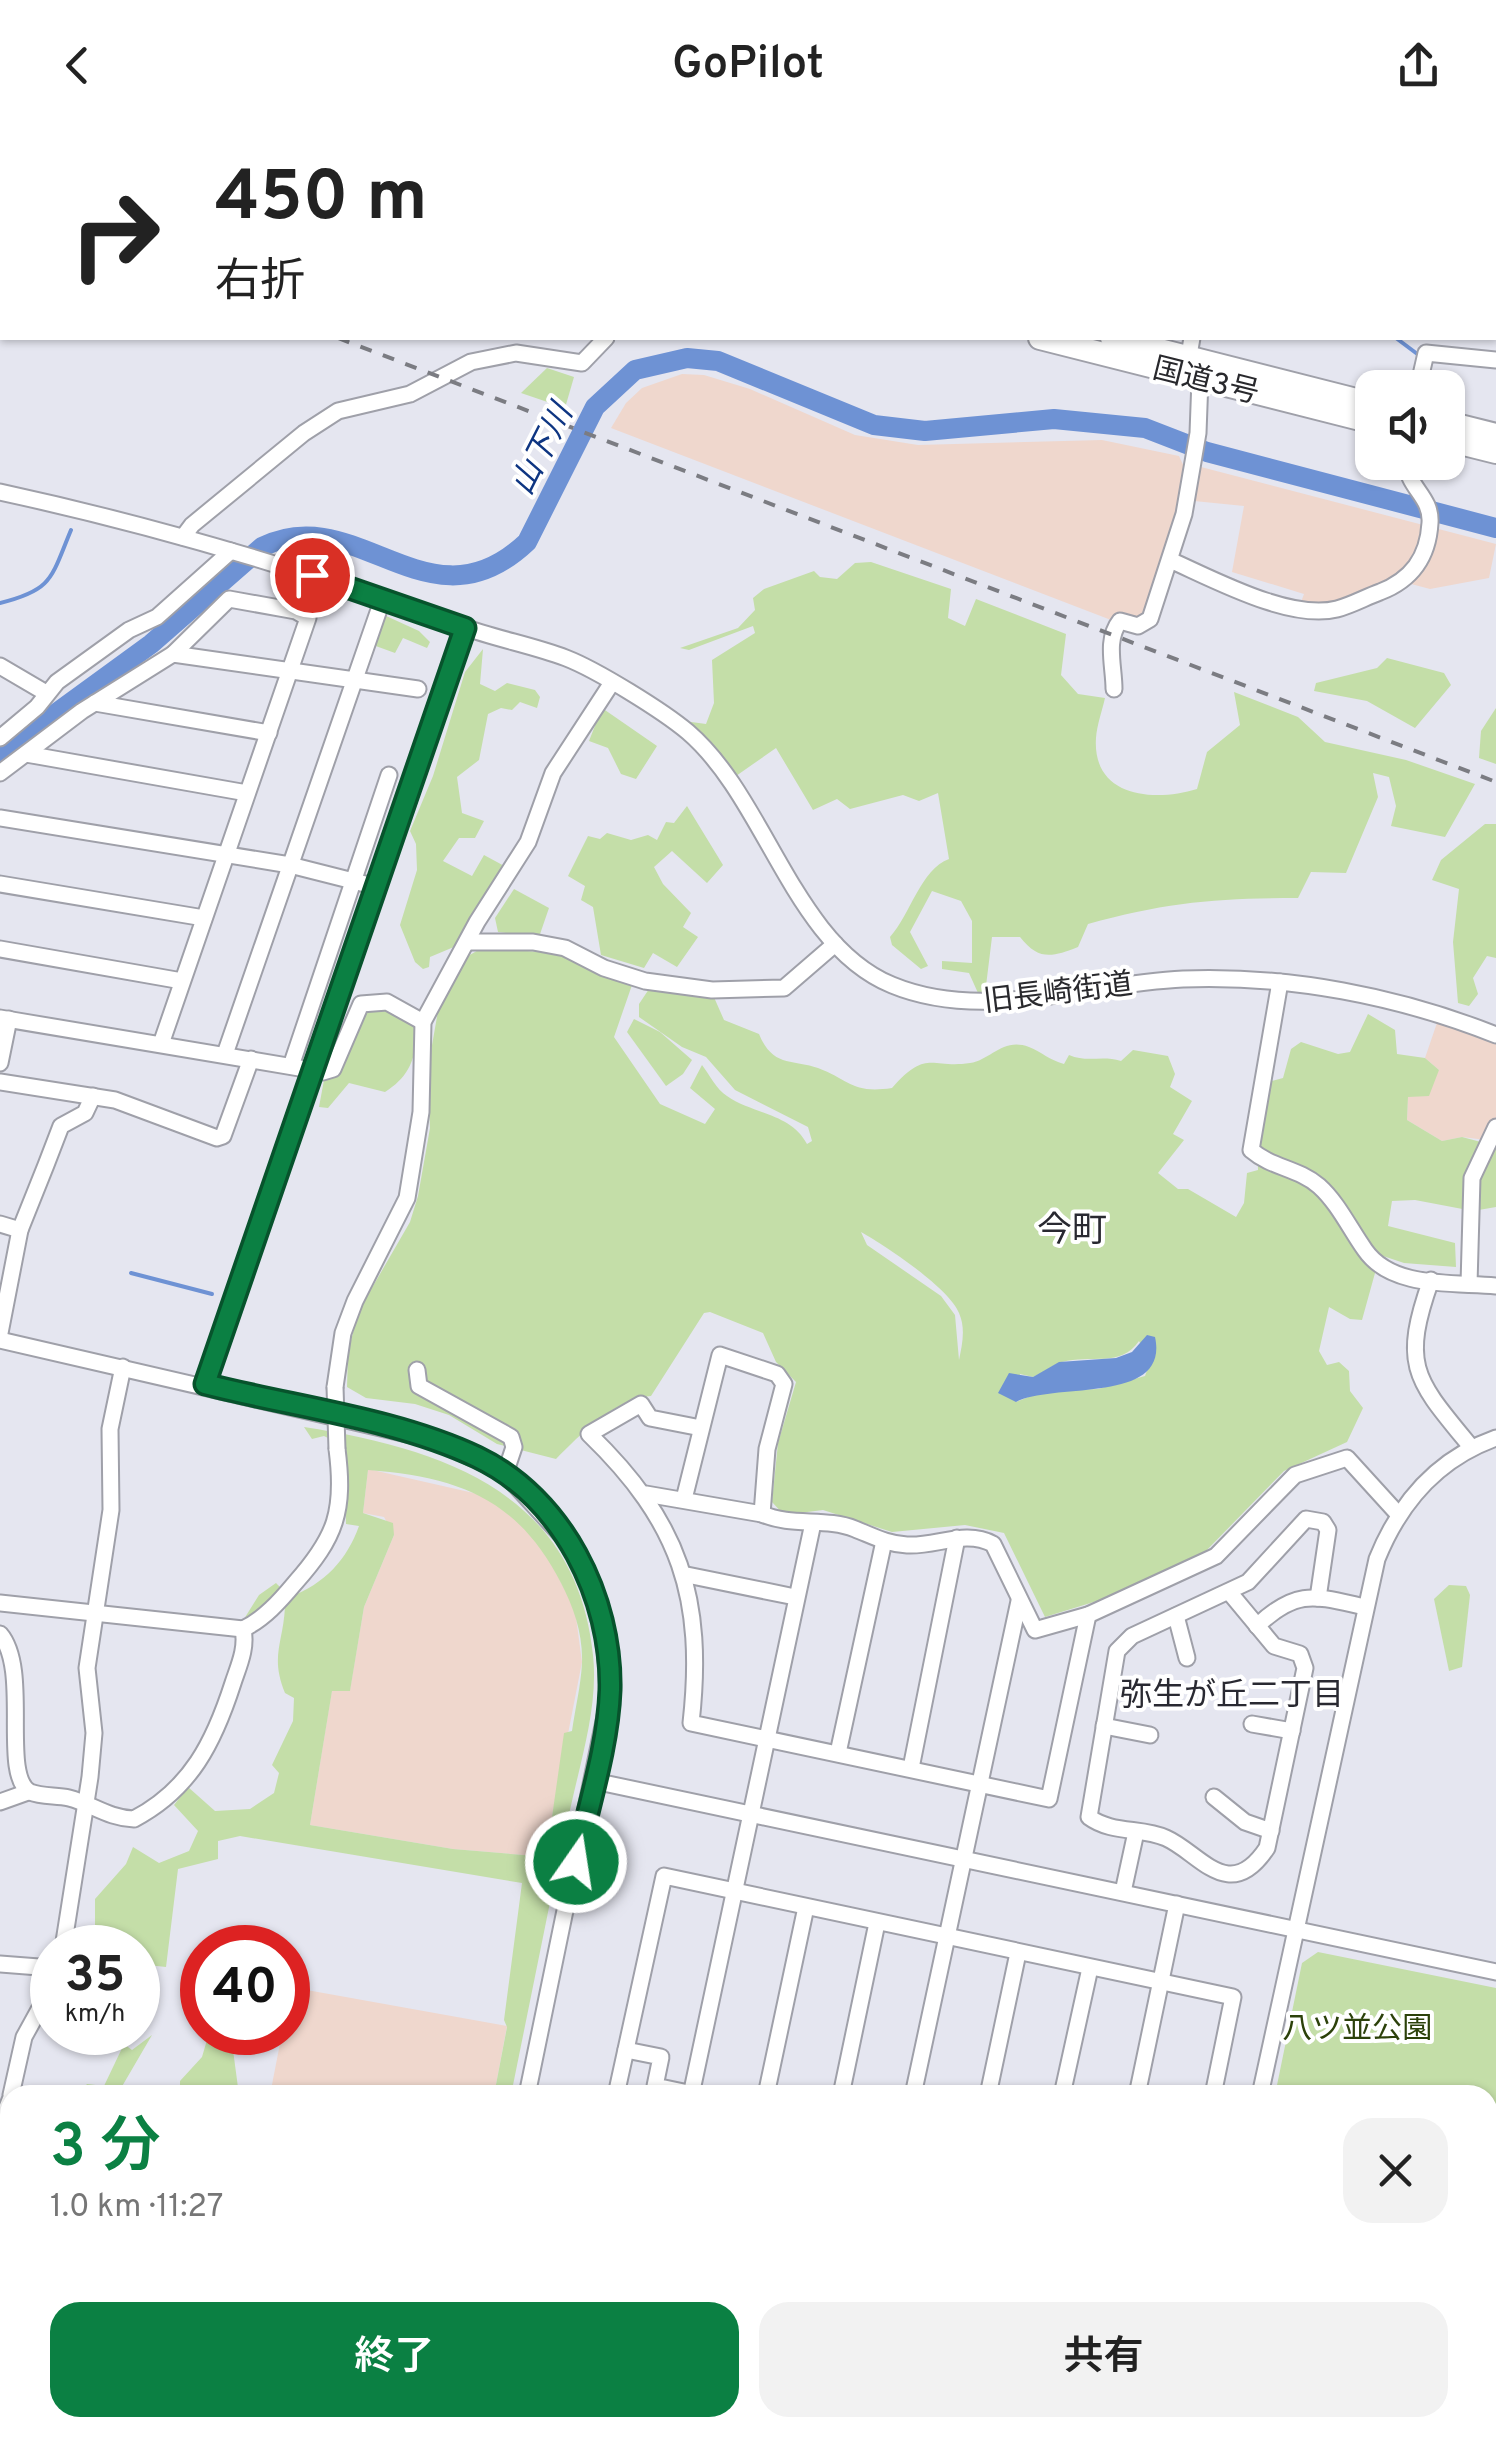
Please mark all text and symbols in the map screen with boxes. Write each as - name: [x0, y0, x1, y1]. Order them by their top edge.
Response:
- text: GoPilot: [672, 37, 824, 94]
- icon: back: [50, 38, 105, 93]
- icon: share: [1391, 38, 1446, 93]
- text: 450 m: [215, 156, 427, 245]
- icon: right: [50, 170, 180, 300]
- text: 右折: [215, 255, 305, 312]
- street label: 国道3号: [1148, 351, 1262, 413]
- map controls: [1355, 370, 1465, 480]
- button: sound: [1355, 370, 1465, 480]
- water label: 山下川: [504, 396, 585, 502]
- pin: [270, 533, 355, 618]
- icon: arrive: [285, 548, 340, 603]
- street label: 旧長崎街道: [982, 967, 1135, 1022]
- district label: 今町: [1037, 1210, 1107, 1254]
- district label: 弥生が丘二丁目: [1120, 1677, 1344, 1717]
- position arrow: [524, 1810, 628, 1914]
- speed limit sign: 40: [180, 1925, 310, 2055]
- text: 35: [65, 1946, 125, 2009]
- text: km/h: [65, 1999, 125, 2031]
- park label: 八ツ並公園: [1282, 2012, 1432, 2049]
- text: 3 分: [50, 2112, 161, 2188]
- button: close: [1343, 2118, 1448, 2223]
- text: 1.0 km · 11:27: [50, 2188, 223, 2228]
- button: 終了: [50, 2302, 739, 2417]
- button: 共有: [759, 2302, 1448, 2417]

